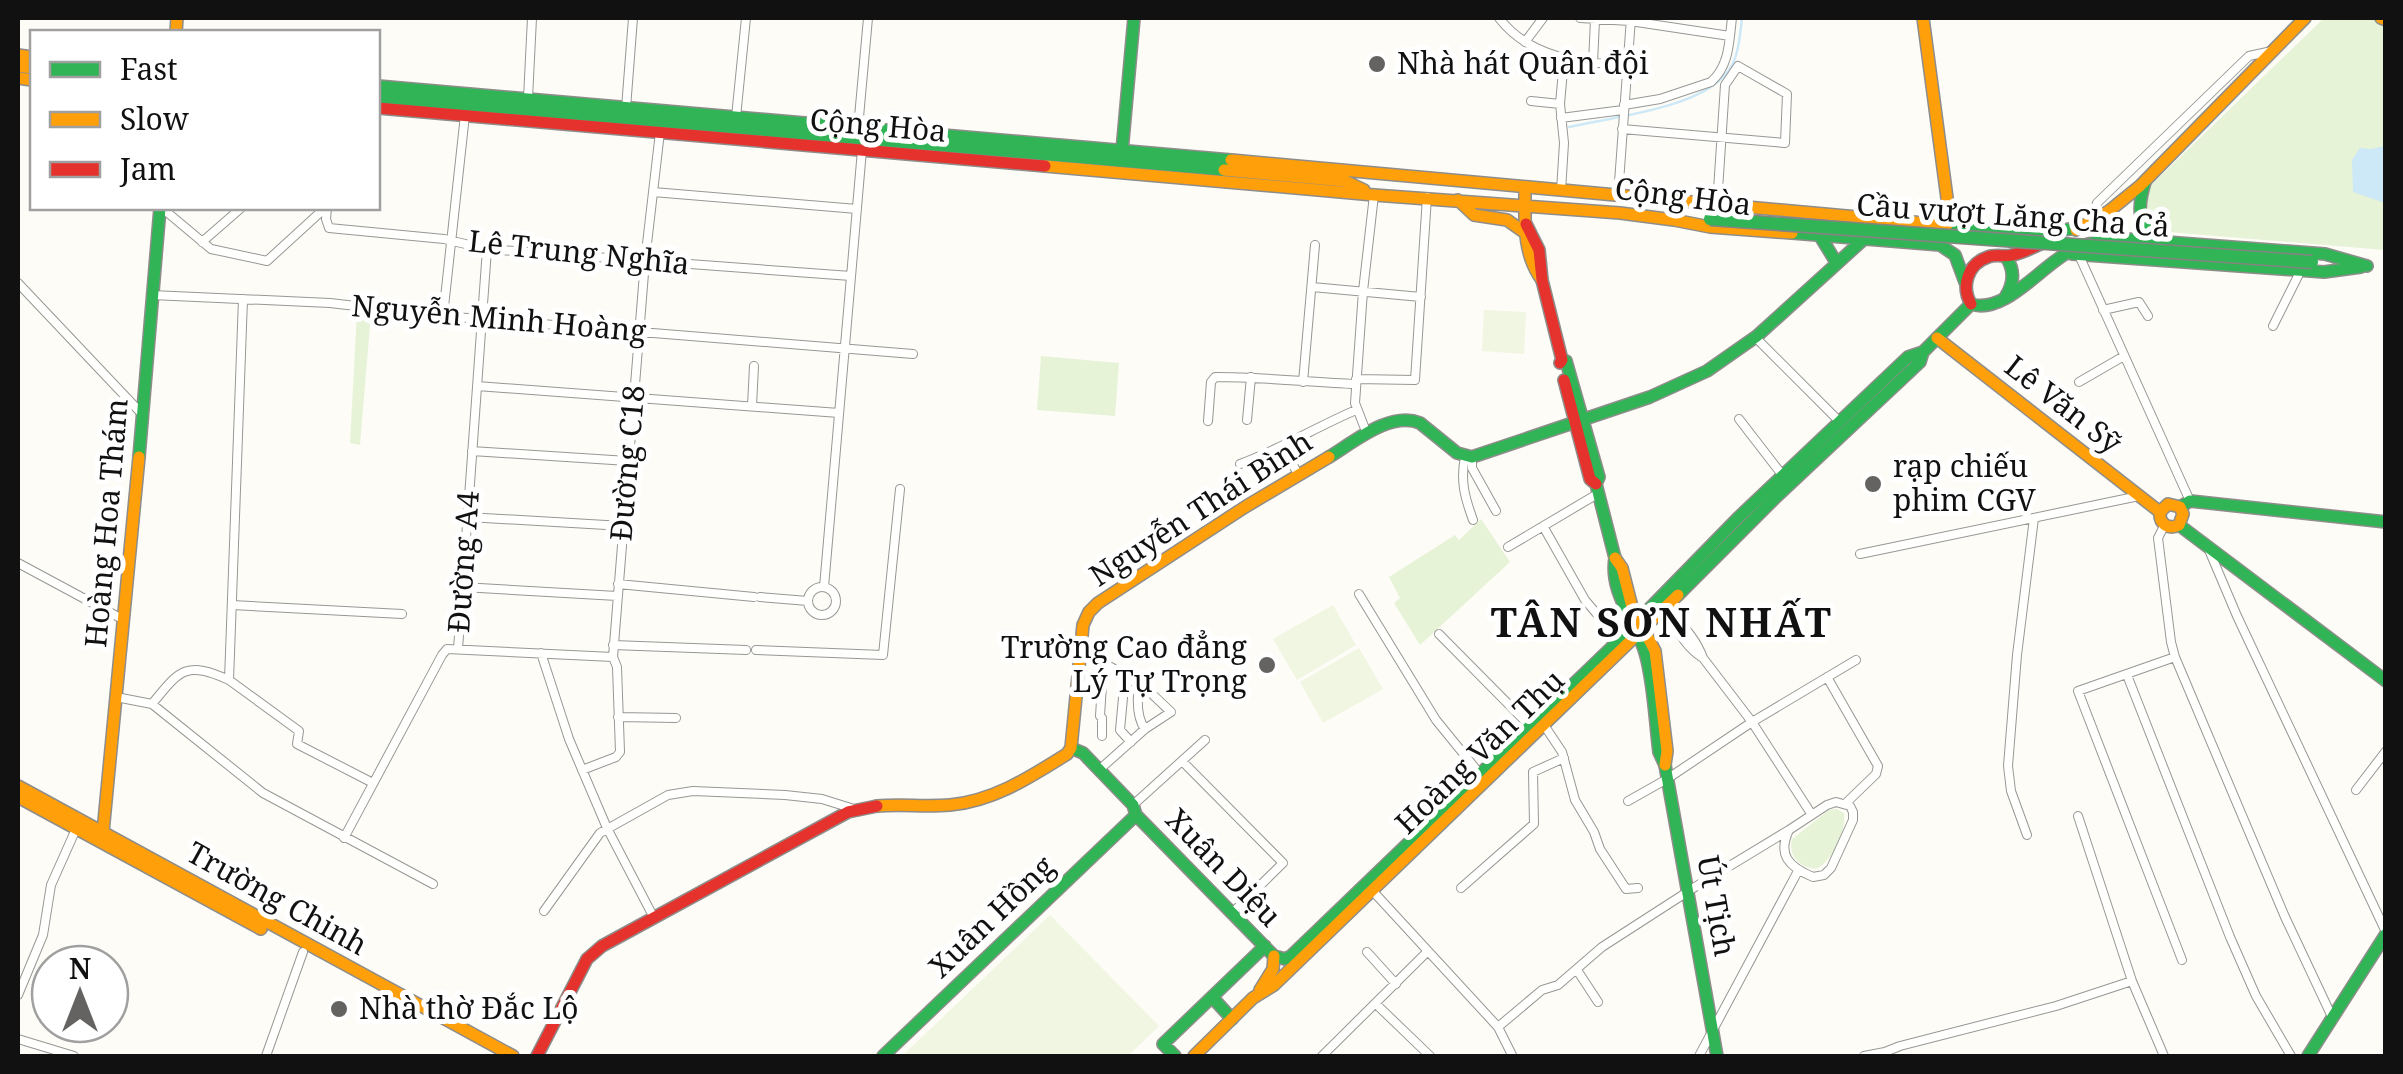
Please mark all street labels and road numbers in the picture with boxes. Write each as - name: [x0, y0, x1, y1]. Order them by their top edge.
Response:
- street label: Cộng Hòa: [808, 98, 948, 151]
- street label: Cộng Hòa: [1613, 167, 1754, 224]
- street label: Cầu vượt Lăng Cha Cả: [1855, 183, 2171, 246]
- street label: Lê Trung Nghĩa: [467, 220, 692, 283]
- street label: Nguyễn Minh Hoàng: [350, 284, 648, 351]
- street label: Lê Văn Sỹ: [1997, 345, 2131, 462]
- street label: Đường C18: [599, 383, 654, 542]
- street label: Hoàng Hoa Thám: [74, 397, 137, 649]
- street label: Nguyễn Thái Bình: [1081, 420, 1319, 595]
- street label: Đường A4: [437, 489, 488, 634]
- street label: Hoàng Văn Thụ: [1385, 660, 1572, 842]
- street label: Xuân Diệu: [1157, 799, 1291, 935]
- street label: Trường Chinh: [180, 831, 375, 964]
- street label: Xuân Hồng: [919, 846, 1063, 986]
- street label: Út Tịch: [1688, 852, 1746, 959]

